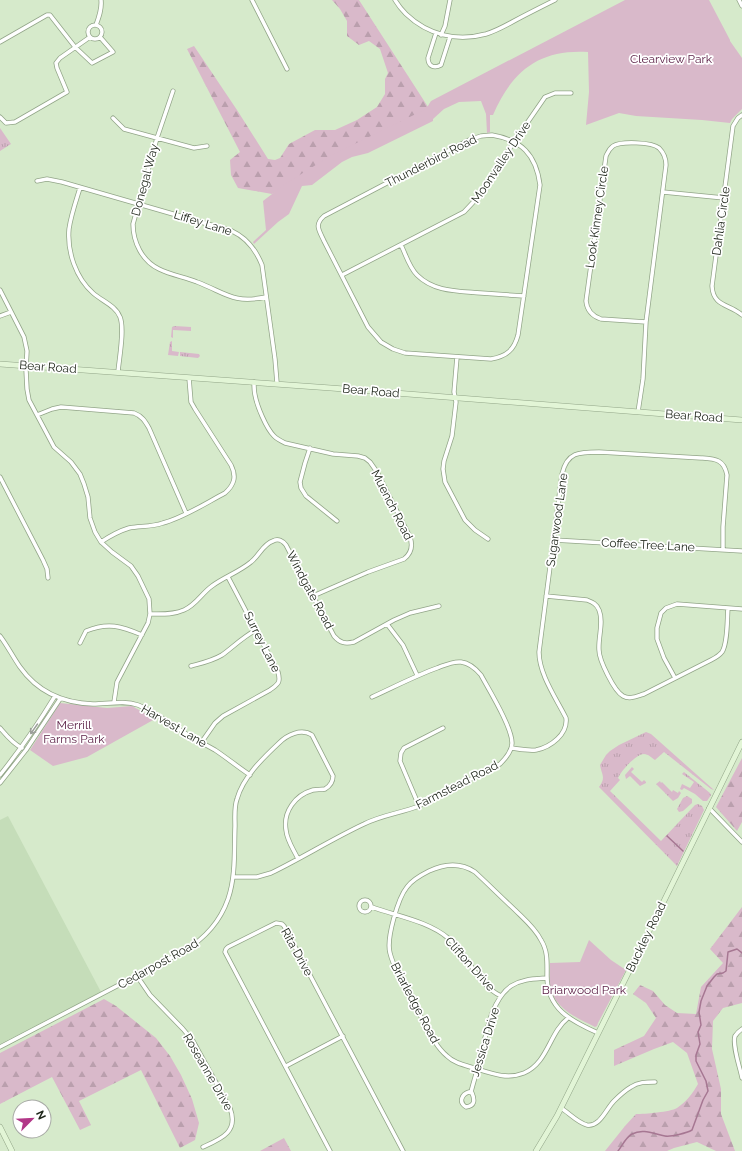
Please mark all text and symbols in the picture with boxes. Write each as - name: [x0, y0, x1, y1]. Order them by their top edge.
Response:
- park label: Clearview Park: [630, 52, 713, 66]
- street label: Moonvalley Drive: [468, 118, 534, 206]
- street label: Thunderbird Road: [383, 132, 479, 190]
- street label: Donegal Way: [129, 142, 161, 218]
- street label: Look Kinney Circle: [583, 165, 611, 269]
- street label: Dahlia Circle: [709, 186, 733, 256]
- street label: Liffey Lane: [172, 208, 234, 238]
- street label: Bear Road: [19, 358, 77, 376]
- street label: Bear Road: [342, 382, 400, 400]
- street label: Bear Road: [665, 407, 723, 425]
- street label: Muench Road: [368, 467, 416, 543]
- street label: Sugarwood Lane: [543, 472, 571, 568]
- street label: Coffee Tree Lane: [601, 536, 695, 554]
- street label: Windgate Road: [284, 549, 336, 631]
- street label: Surrey Lane: [241, 609, 283, 675]
- street label: Harvest Lane: [139, 702, 209, 750]
- park label: Merrill Farms Park: [43, 718, 105, 746]
- one-way arrow: [30, 724, 38, 735]
- street label: Farmstead Road: [413, 758, 501, 812]
- street label: Buckley Road: [623, 900, 669, 974]
- street label: Rita Drive: [278, 926, 316, 978]
- street label: Clifton Drive: [442, 934, 498, 994]
- street label: Cedarpost Road: [115, 936, 201, 992]
- street label: Briarledge Road: [388, 960, 442, 1046]
- park label: Briarwood Park: [542, 983, 627, 997]
- street label: Jessica Drive: [468, 1006, 502, 1078]
- street label: Roseanne Drive: [180, 1031, 236, 1113]
- north arrow: [12, 1099, 52, 1139]
- text: N: [33, 1109, 48, 1122]

